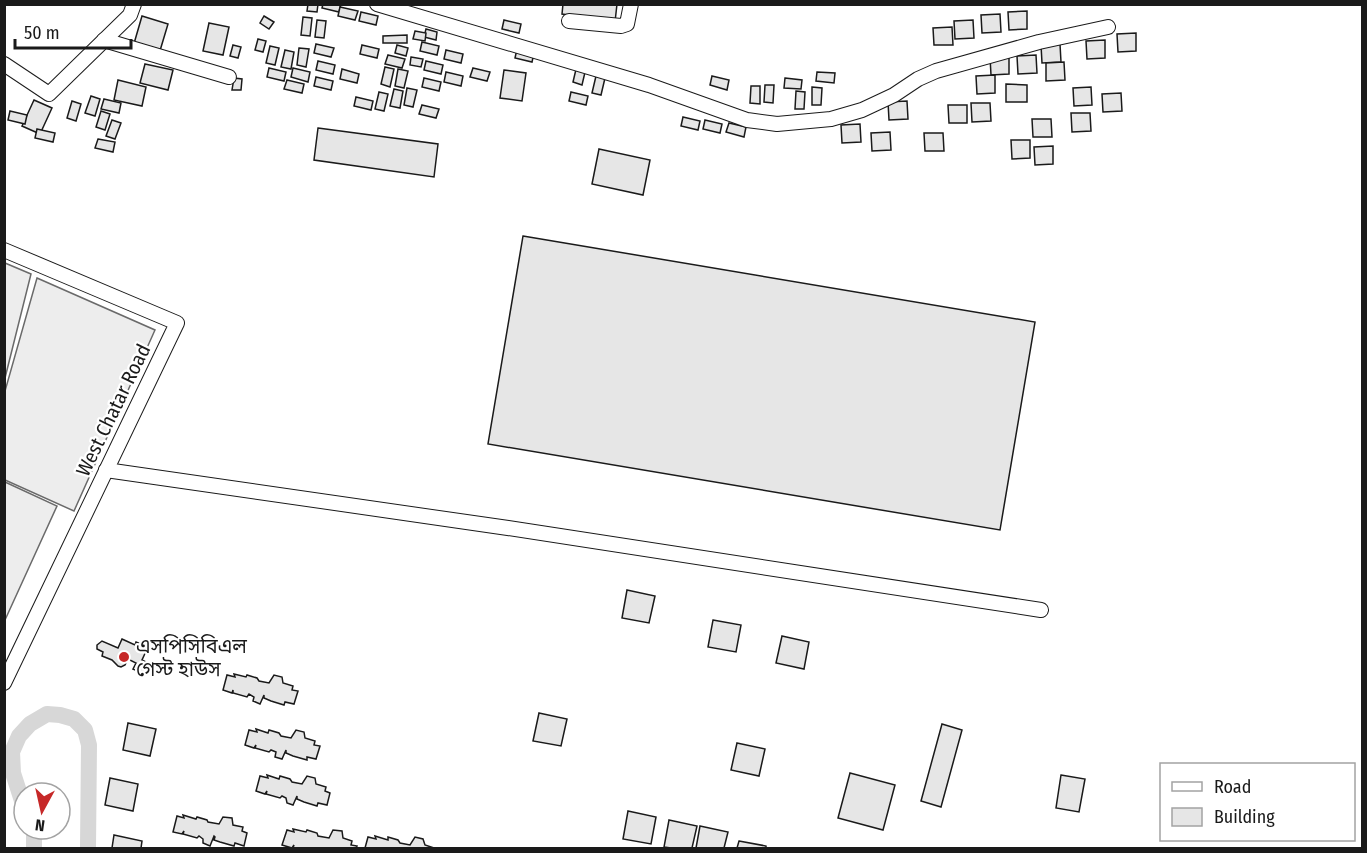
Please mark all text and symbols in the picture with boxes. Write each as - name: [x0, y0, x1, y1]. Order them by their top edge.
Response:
- scale bar: [15, 12, 130, 50]
- text: 50 m: [24, 22, 60, 44]
- street label: West Chatar Road: [71, 340, 155, 480]
- place label: এসপিসিবিএল গেস্ট হাউস: [136, 634, 247, 681]
- marker: এসপিসিবিএল গেস্ট হাউস: [117, 650, 131, 664]
- legend: [1160, 763, 1355, 841]
- text: Road: [1214, 776, 1251, 798]
- north arrow: [12, 781, 72, 841]
- text: Building: [1214, 806, 1275, 828]
- text: N: [34, 815, 46, 835]

